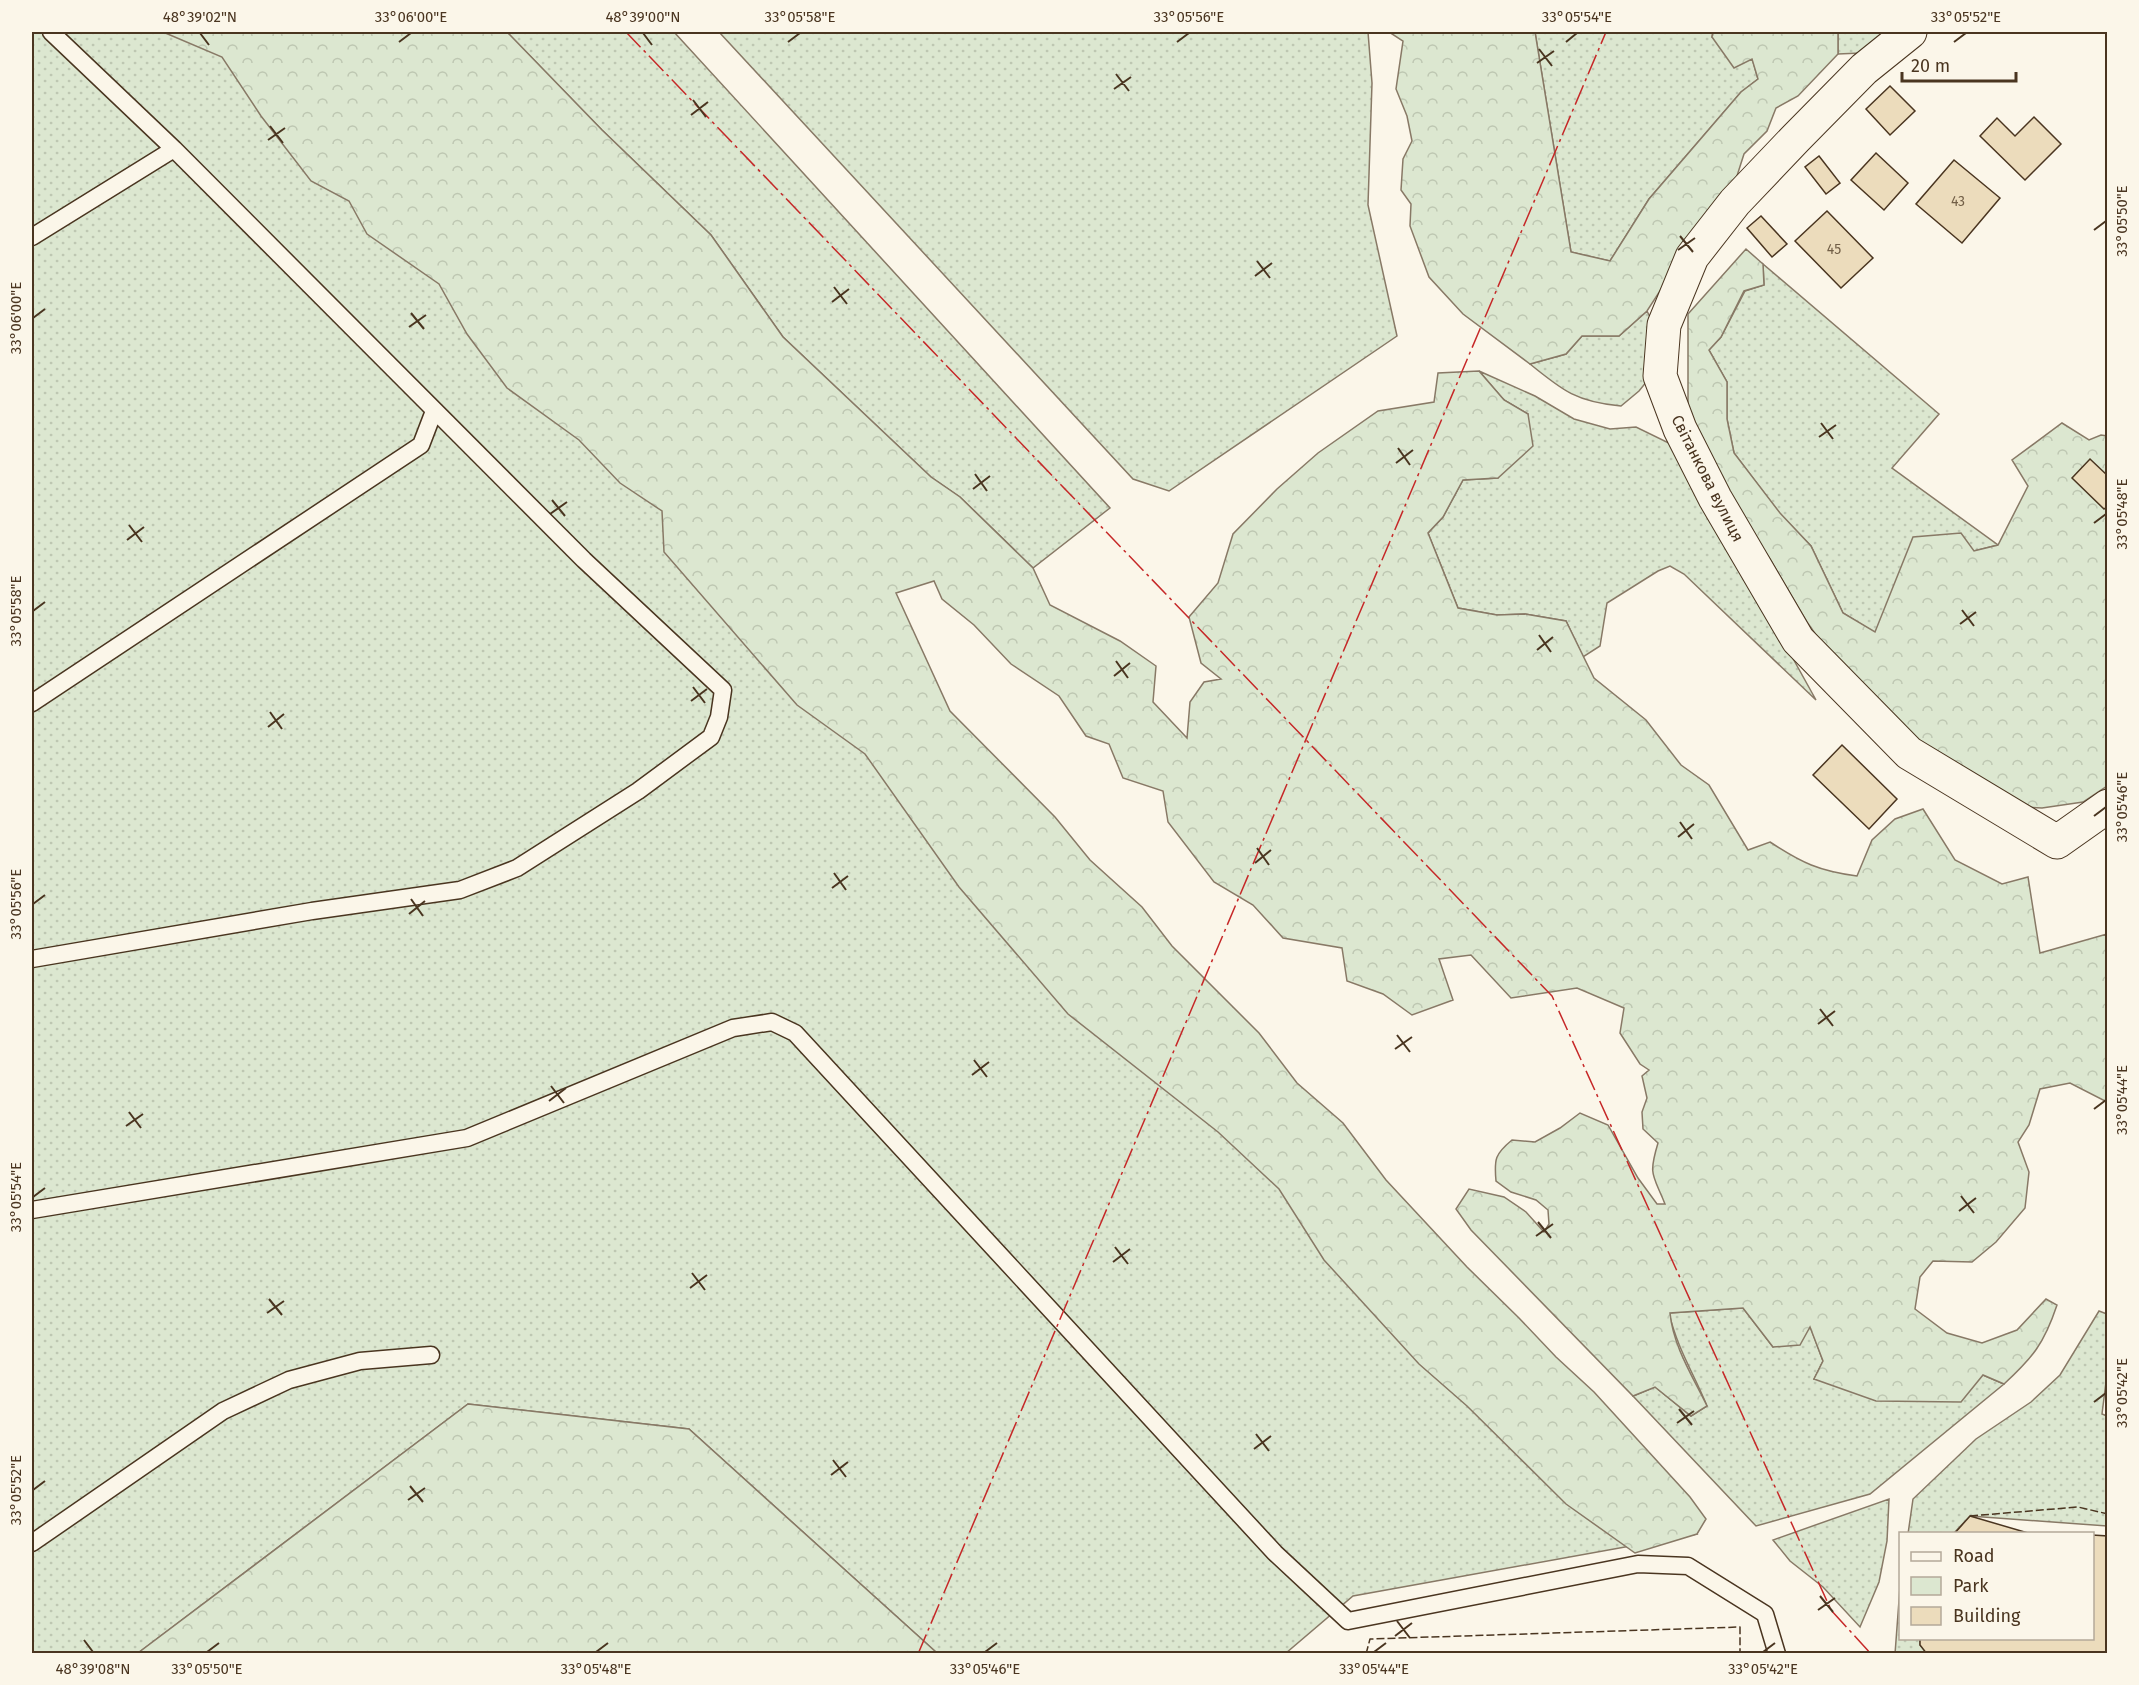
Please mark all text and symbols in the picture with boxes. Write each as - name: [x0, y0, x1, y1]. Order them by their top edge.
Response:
- text: 48°39'02"N: [163, 8, 237, 26]
- text: 33°06'00"E: [375, 8, 447, 26]
- text: 48°39'00"N: [605, 8, 681, 26]
- text: 33°05'58"E: [764, 8, 836, 26]
- text: 33°05'56"E: [1154, 8, 1224, 26]
- text: 33°05'54"E: [1542, 8, 1612, 26]
- text: 33°05'52"E: [1931, 8, 2001, 26]
- scale bar: [1902, 45, 2016, 83]
- text: 20 m: [1911, 55, 1950, 77]
- text: 33°05'50"E: [2113, 185, 2131, 257]
- house number: 43: [1951, 193, 1965, 210]
- house number: 45: [1827, 241, 1841, 258]
- text: 33°06'00"E: [7, 282, 25, 354]
- street label: Світанкова вулиця: [1667, 412, 1748, 545]
- text: 33°05'48"E: [2113, 479, 2131, 549]
- text: 33°05'58"E: [7, 575, 25, 647]
- text: 33°05'46"E: [2113, 772, 2131, 842]
- text: 33°05'56"E: [7, 869, 25, 939]
- text: 33°05'44"E: [2113, 1065, 2131, 1135]
- text: 33°05'54"E: [7, 1162, 25, 1232]
- text: 33°05'42"E: [2113, 1358, 2131, 1428]
- text: 33°05'52"E: [7, 1455, 25, 1525]
- legend: [1899, 1532, 2094, 1640]
- text: Road: [1953, 1545, 1995, 1567]
- text: Park: [1953, 1575, 1989, 1597]
- text: Building: [1953, 1605, 2021, 1627]
- text: 48°39'08"N: [55, 1660, 131, 1678]
- text: 33°05'50"E: [171, 1660, 243, 1678]
- text: 33°05'48"E: [561, 1660, 631, 1678]
- text: 33°05'46"E: [950, 1660, 1020, 1678]
- text: 33°05'44"E: [1339, 1660, 1409, 1678]
- text: 33°05'42"E: [1728, 1660, 1798, 1678]

